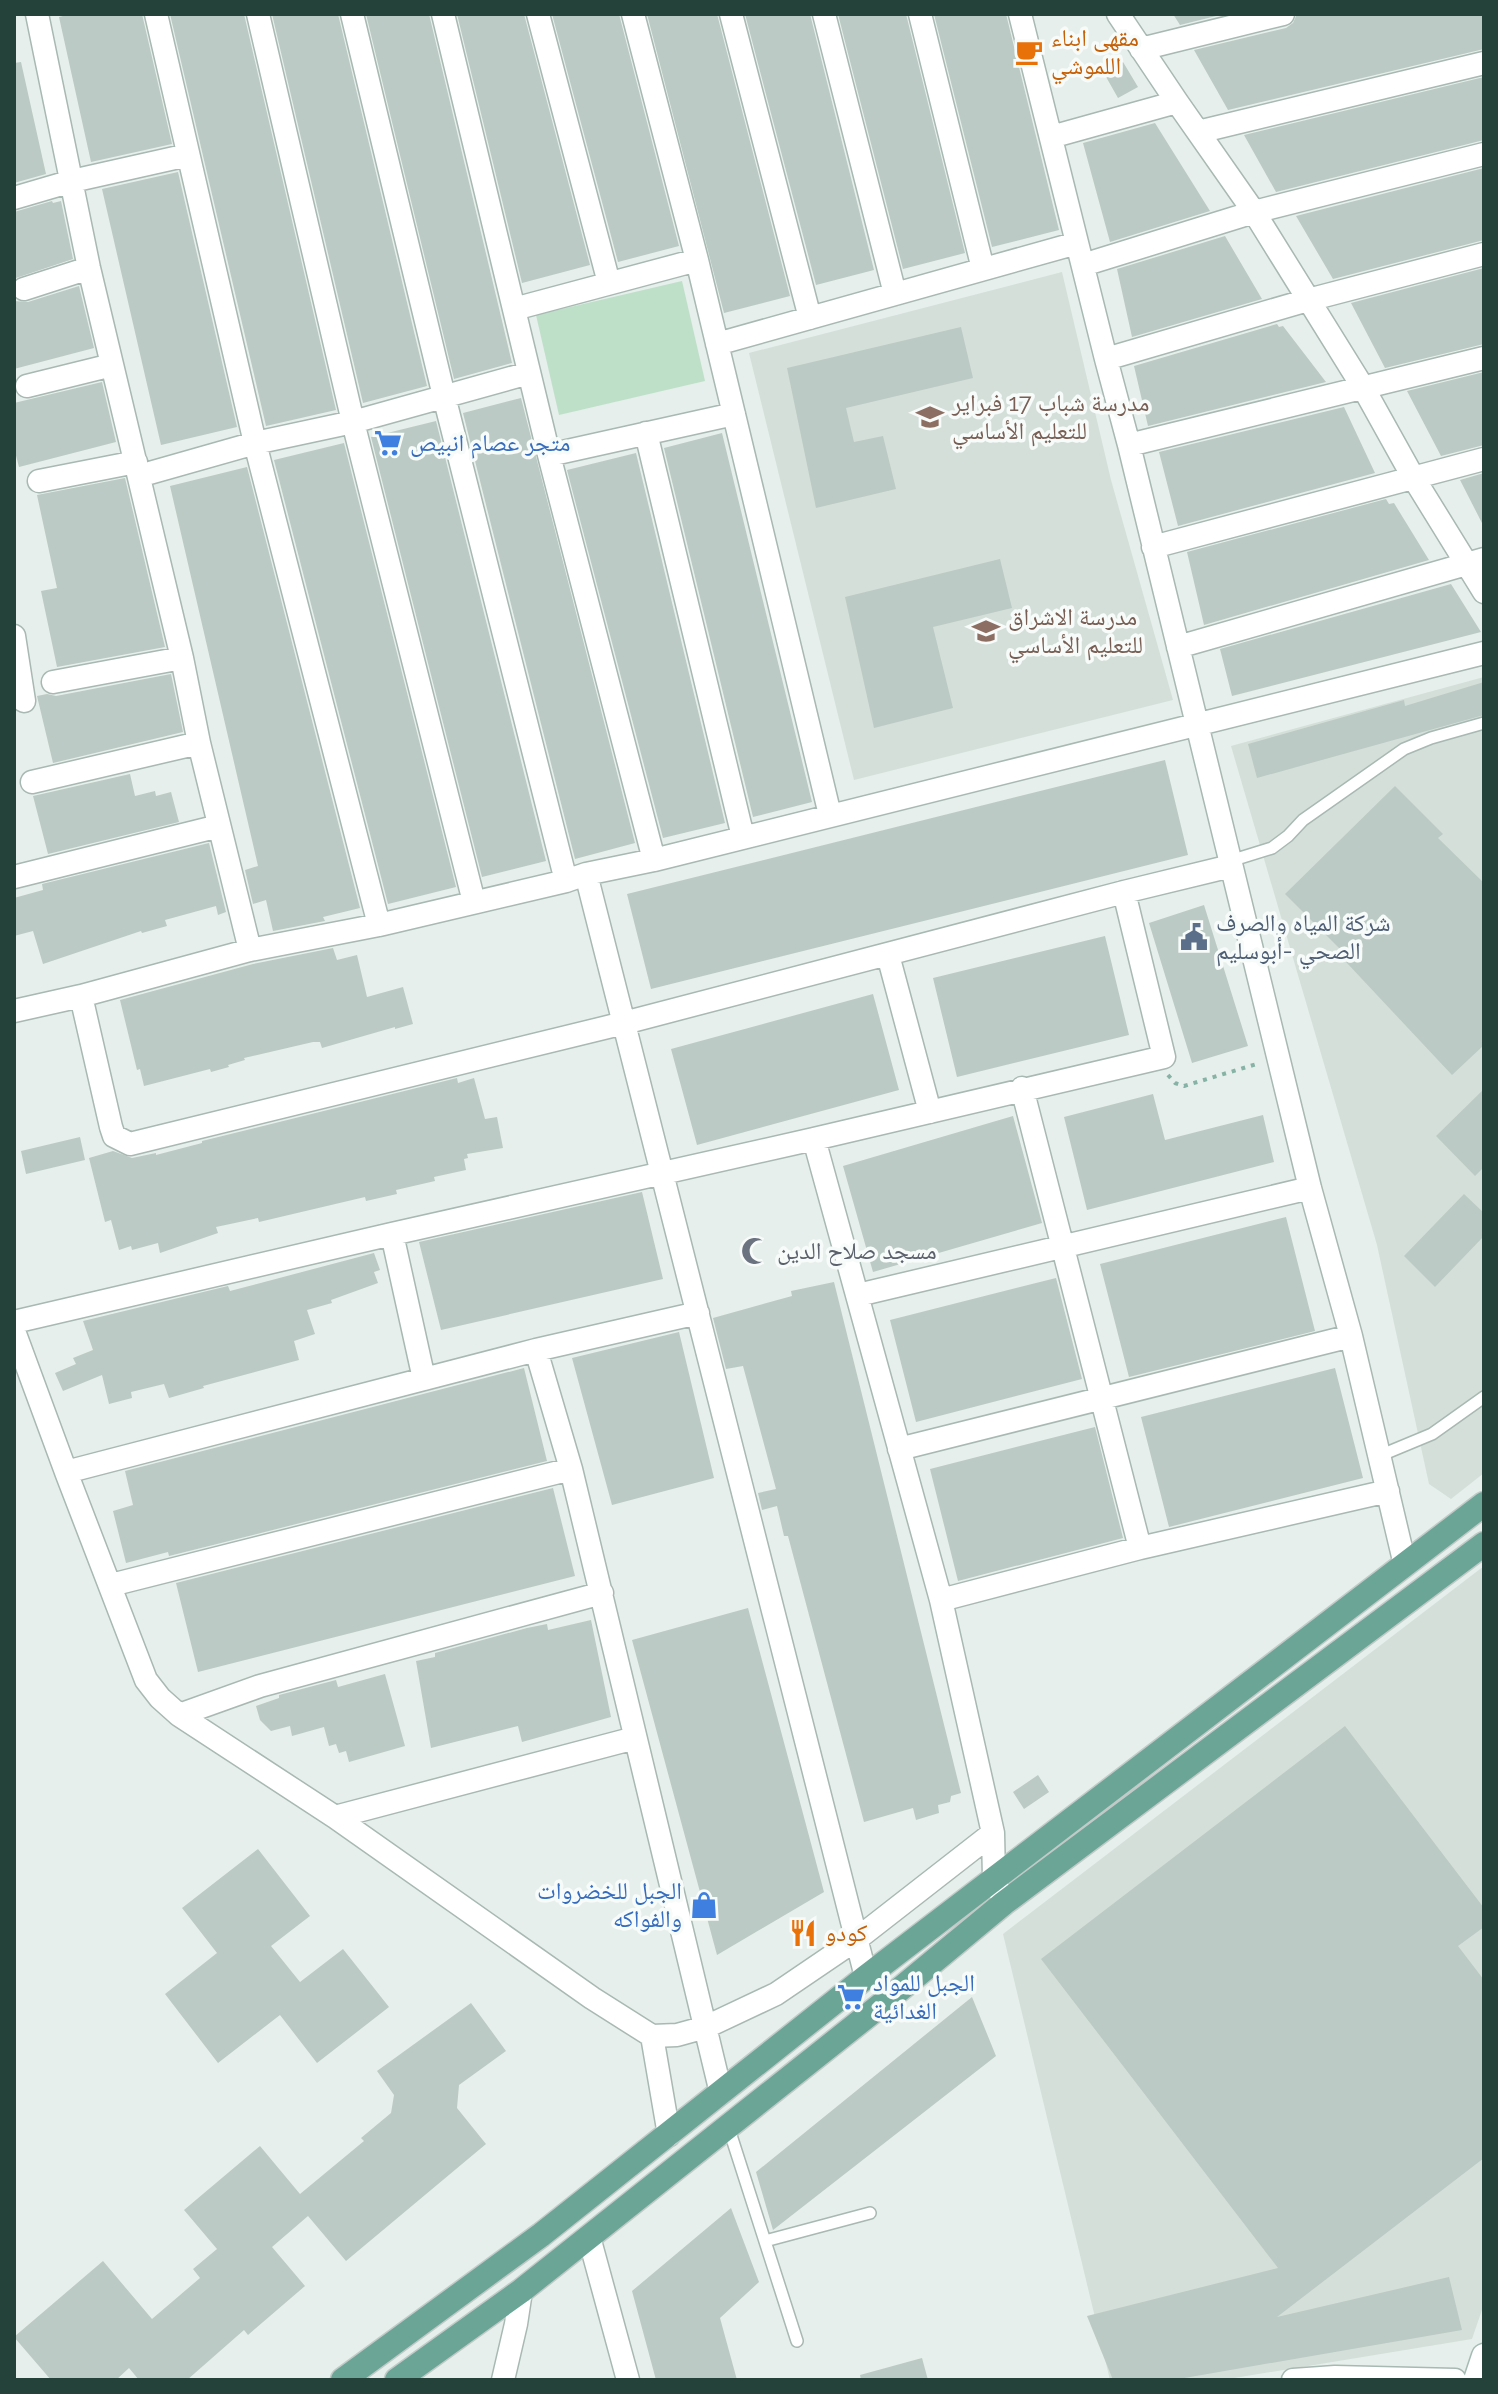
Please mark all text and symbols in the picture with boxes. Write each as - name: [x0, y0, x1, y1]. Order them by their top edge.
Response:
- place label: مقهى ابناء اللموشي: [1051, 23, 1139, 85]
- cafe icon: مقهى ابناء اللموشي: [1014, 37, 1044, 67]
- place label: مدرسة شباب 17 فبراير للتعليم الأساسي: [951, 388, 1149, 450]
- school or university icon: مدرسة شباب 17 فبراير للتعليم الأساسي: [915, 402, 945, 432]
- supermarket icon: متجر عصام انبيص: [373, 428, 403, 458]
- place label: متجر عصام انبيص: [410, 428, 570, 459]
- place label: مدرسة الاشراق للتعليم الأساسي: [1008, 602, 1143, 664]
- school or university icon: مدرسة الاشراق للتعليم الأساسي: [971, 616, 1001, 646]
- place label: شركة المياه والصرف الصحي -أبوسليم: [1216, 908, 1391, 970]
- public building icon: شركة المياه والصرف الصحي -أبوسليم: [1179, 922, 1209, 952]
- mosque icon: مسجد صلاح الدين: [740, 1236, 770, 1266]
- place label: مسجد صلاح الدين: [777, 1236, 937, 1266]
- place label: الجبل للخضروات والفواكه: [537, 1876, 682, 1933]
- shop icon: الجبل للخضروات والفواكه: [689, 1890, 719, 1920]
- restaurant icon: كودو: [788, 1918, 818, 1948]
- place label: كودو: [825, 1918, 867, 1947]
- place label: الجبل للمواد الغدائية: [873, 1968, 975, 2025]
- supermarket icon: الجبل للمواد الغدائية: [836, 1982, 866, 2012]

